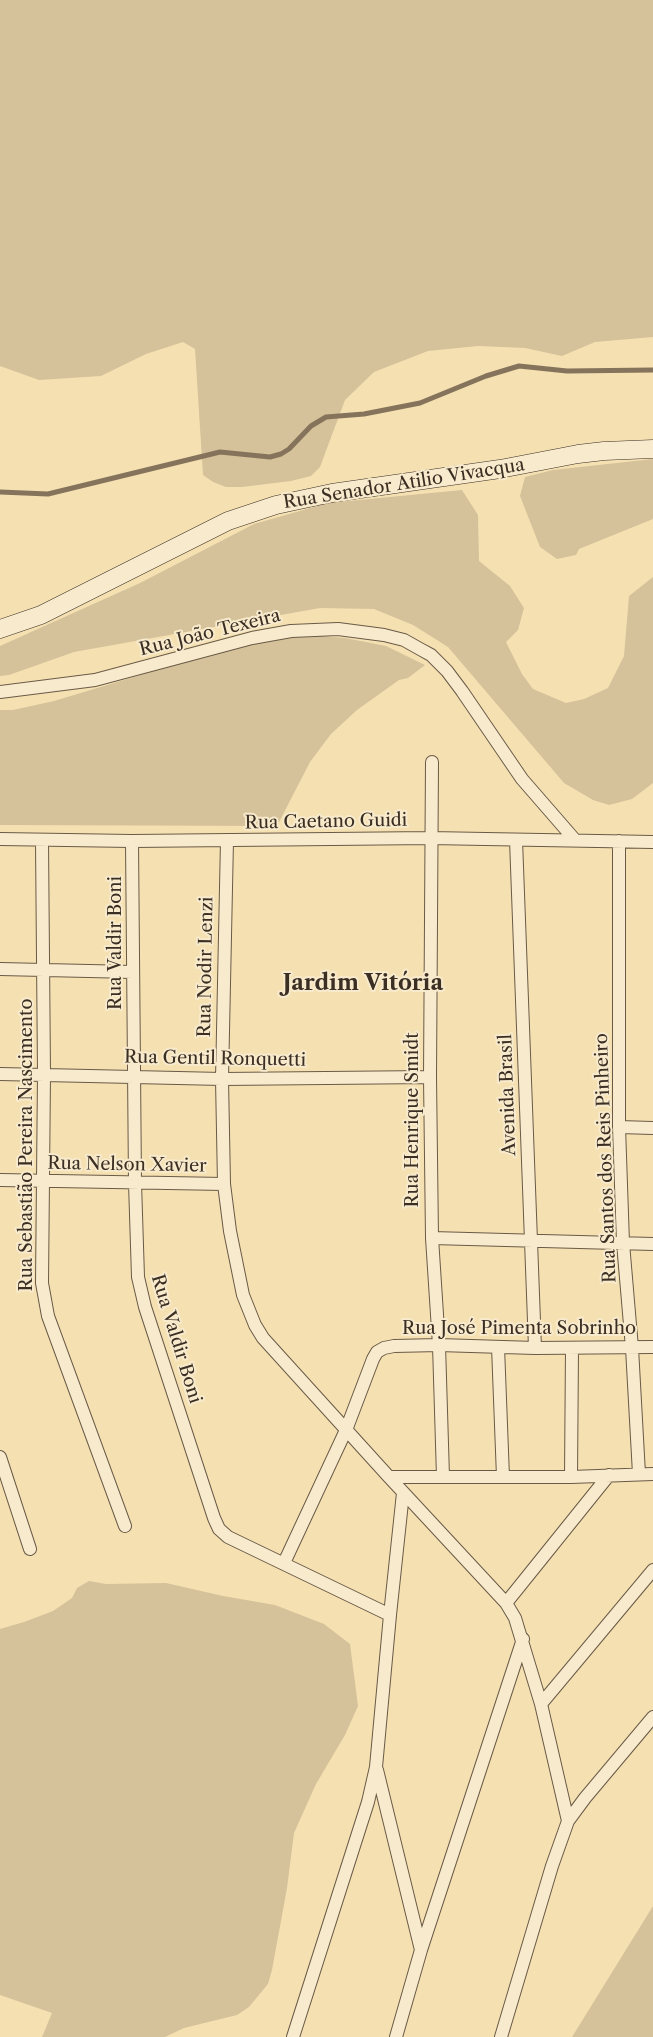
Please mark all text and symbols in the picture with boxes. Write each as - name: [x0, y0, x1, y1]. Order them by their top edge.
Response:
- street label: Rua Senador Atilio Vivacqua: [282, 454, 526, 514]
- street label: Rua João Texeira: [137, 605, 283, 661]
- street label: Rua Caetano Guidi: [245, 810, 407, 834]
- street label: Rua Valdir Boni: [105, 876, 127, 1010]
- street label: Rua Nodir Lenzi: [194, 896, 218, 1038]
- district label: Jardim Vitória: [283, 971, 443, 997]
- street label: Rua Sebastião Pereira Nascimento: [16, 998, 38, 1292]
- street label: Rua Henrique Smidt: [402, 1032, 424, 1208]
- street label: Rua Santos dos Reis Pinheiro: [591, 1033, 621, 1283]
- street label: Avenida Brasil: [495, 1034, 521, 1156]
- street label: Rua Gentil Ronquetti: [124, 1047, 306, 1071]
- street label: Rua Nelson Xavier: [47, 1153, 207, 1177]
- street label: Rua Valdir Boni: [146, 1272, 206, 1406]
- street label: Rua José Pimenta Sobrinho: [402, 1318, 636, 1340]

